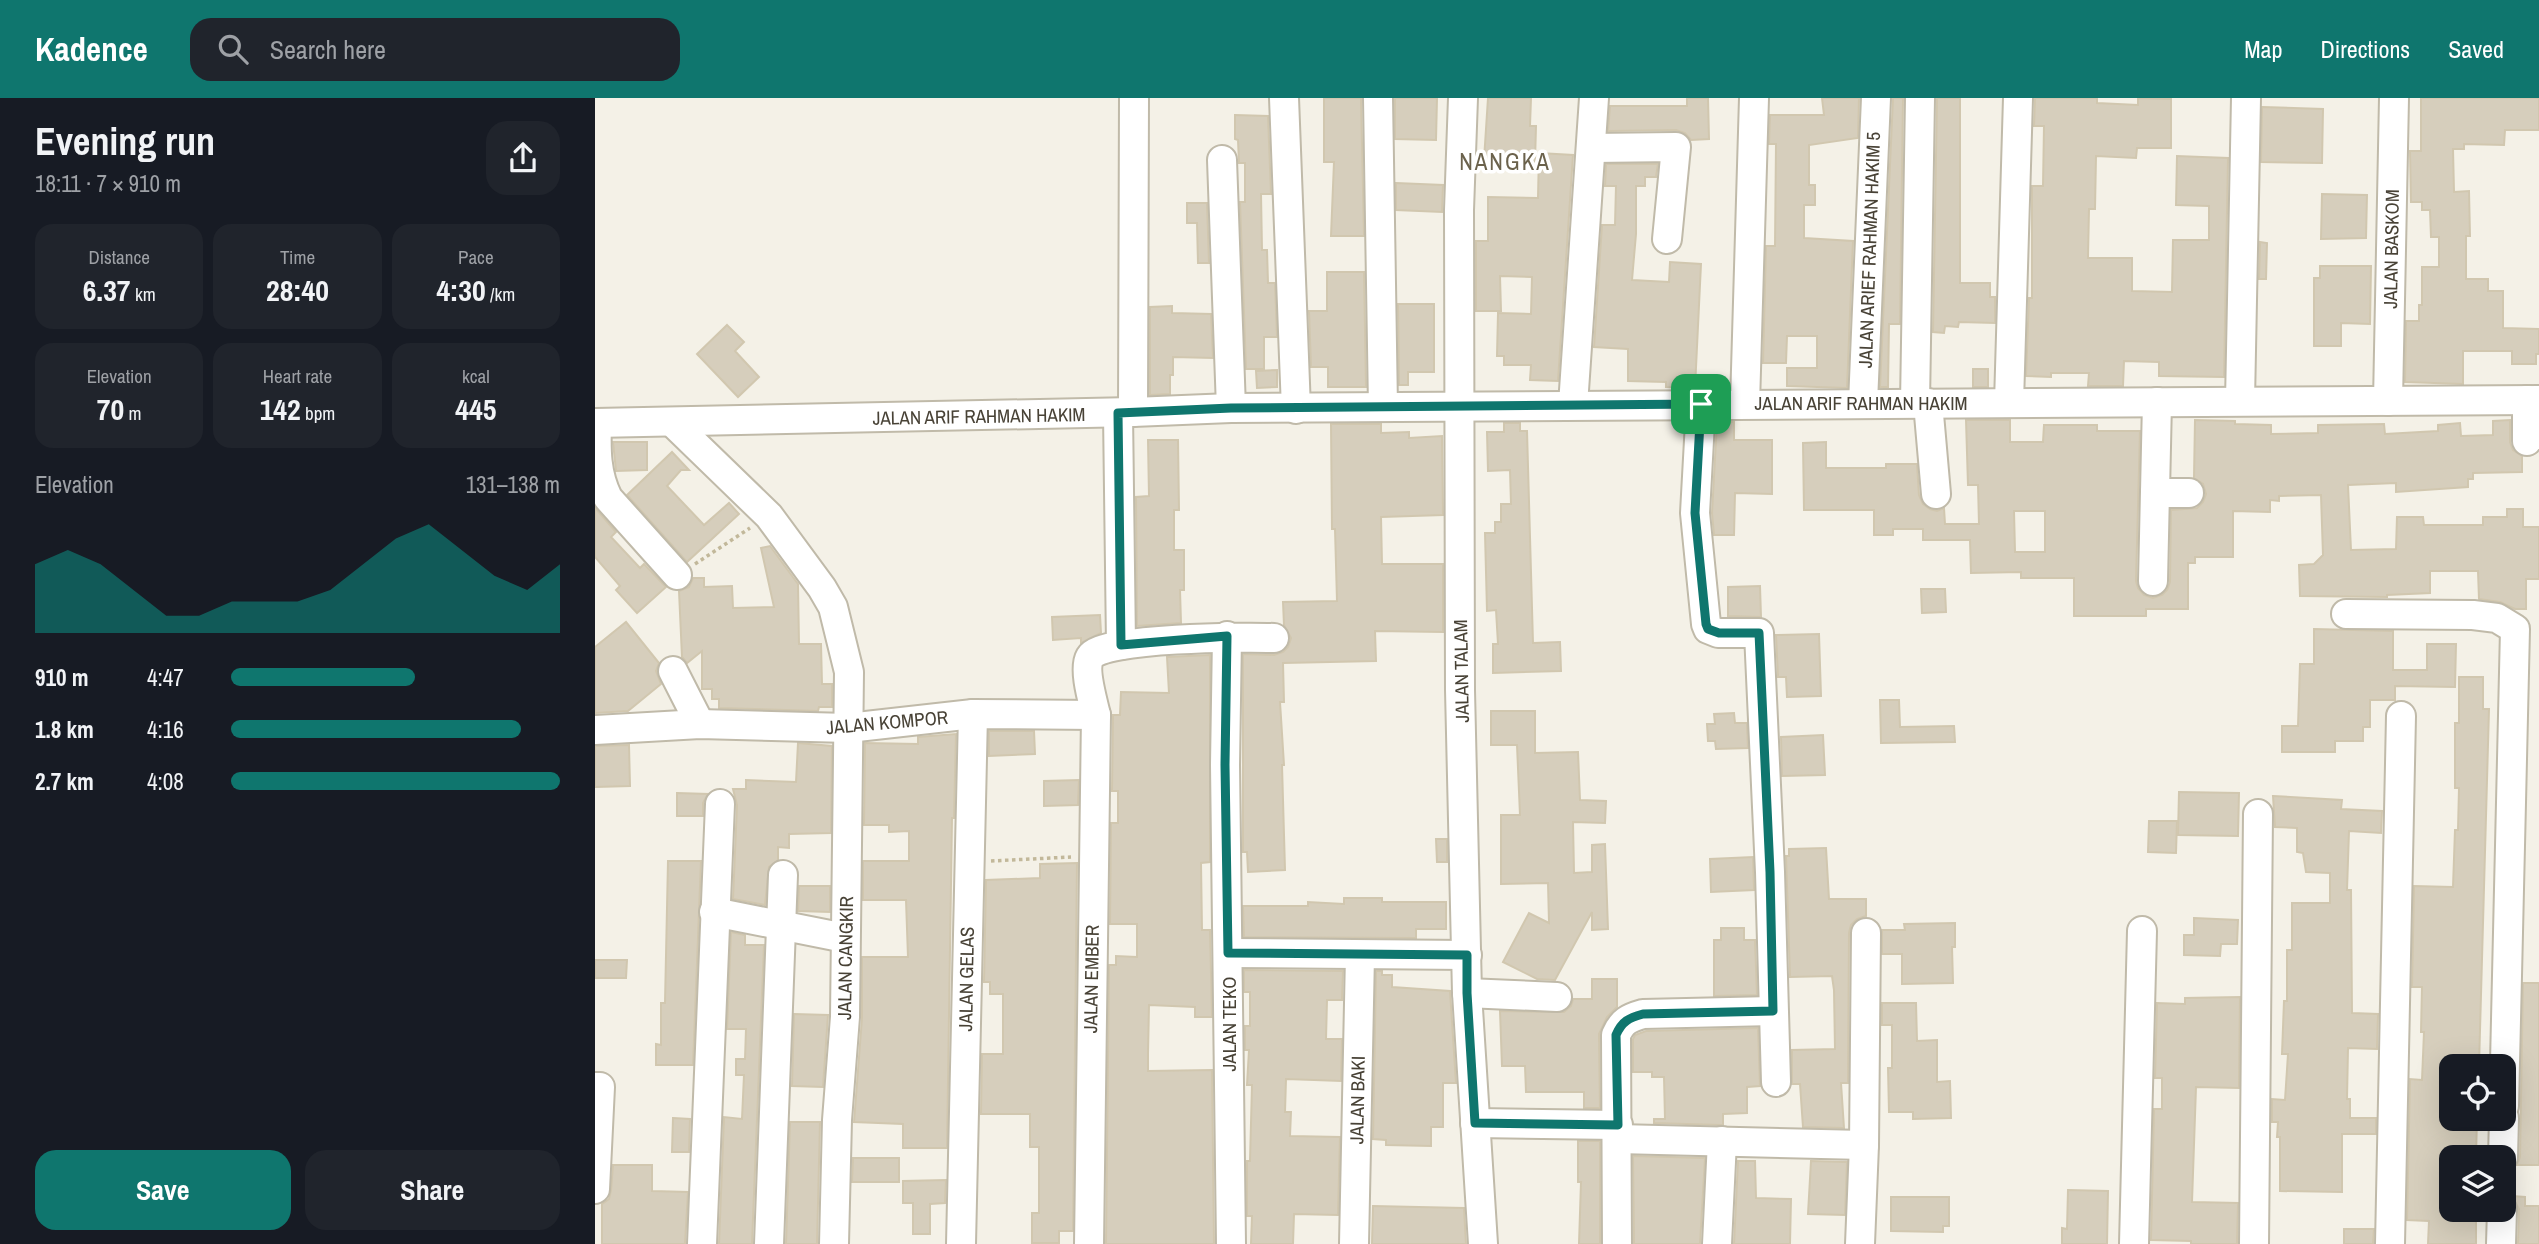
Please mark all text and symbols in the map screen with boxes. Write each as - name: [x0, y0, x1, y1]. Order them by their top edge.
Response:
- search box: [190, 18, 680, 81]
- text: Kadence: [35, 27, 148, 71]
- icon: search: [214, 30, 252, 68]
- text: Search here: [270, 32, 386, 67]
- text: Map: [2244, 33, 2282, 65]
- text: Directions: [2320, 33, 2410, 65]
- text: Saved: [2448, 33, 2504, 65]
- text: Evening run: [35, 116, 215, 167]
- button: share: [486, 121, 560, 195]
- street label: JALAN ARIEF RAHMAN HAKIM 5: [1852, 131, 1886, 369]
- district label: NANGKA: [1459, 146, 1551, 177]
- text: 18:11 · 7 × 910 m: [35, 168, 181, 199]
- street label: JALAN BASKOM: [2377, 189, 2405, 309]
- text: Distance: [88, 244, 150, 270]
- text: Time: [280, 244, 315, 270]
- text: Pace: [458, 244, 494, 270]
- text: 6.37: [83, 270, 131, 310]
- text: 28:40: [266, 270, 329, 310]
- text: 4:30: [436, 270, 486, 310]
- text: km: [131, 281, 156, 307]
- text: /km: [486, 281, 515, 307]
- text: Elevation: [87, 363, 152, 389]
- text: Heart rate: [263, 363, 332, 389]
- text: kcal: [462, 363, 490, 389]
- pin: [1671, 374, 1731, 434]
- icon: arrive: [1682, 385, 1720, 423]
- text: 70: [97, 389, 124, 429]
- text: 142: [260, 389, 301, 429]
- text: 445: [455, 389, 496, 429]
- street label: JALAN ARIF RAHMAN HAKIM: [1755, 390, 1967, 416]
- text: m: [124, 400, 142, 426]
- text: bpm: [301, 400, 335, 426]
- street label: JALAN ARIF RAHMAN HAKIM: [872, 401, 1086, 431]
- text: Elevation: [35, 469, 114, 500]
- text: 131–138 m: [466, 469, 560, 500]
- street label: JALAN TALAM: [1447, 619, 1475, 723]
- text: 910 m: [35, 662, 88, 693]
- text: 4:47: [147, 662, 184, 693]
- street label: JALAN KOMPOR: [825, 704, 949, 740]
- text: 1.8 km: [35, 714, 94, 745]
- text: 4:16: [147, 714, 184, 745]
- text: 2.7 km: [35, 766, 94, 797]
- text: 4:08: [147, 766, 184, 797]
- street label: JALAN CANGKIR: [831, 896, 859, 1020]
- street label: JALAN EMBER: [1077, 925, 1105, 1033]
- street label: JALAN GELAS: [952, 926, 980, 1032]
- street label: JALAN TEKO: [1216, 977, 1242, 1071]
- map controls: [2439, 1054, 2516, 1222]
- button: locate: [2439, 1054, 2516, 1131]
- street label: JALAN BAKI: [1343, 1056, 1371, 1144]
- button: layers: [2439, 1145, 2516, 1222]
- button: Save: [35, 1150, 291, 1230]
- button: Share: [305, 1150, 560, 1230]

